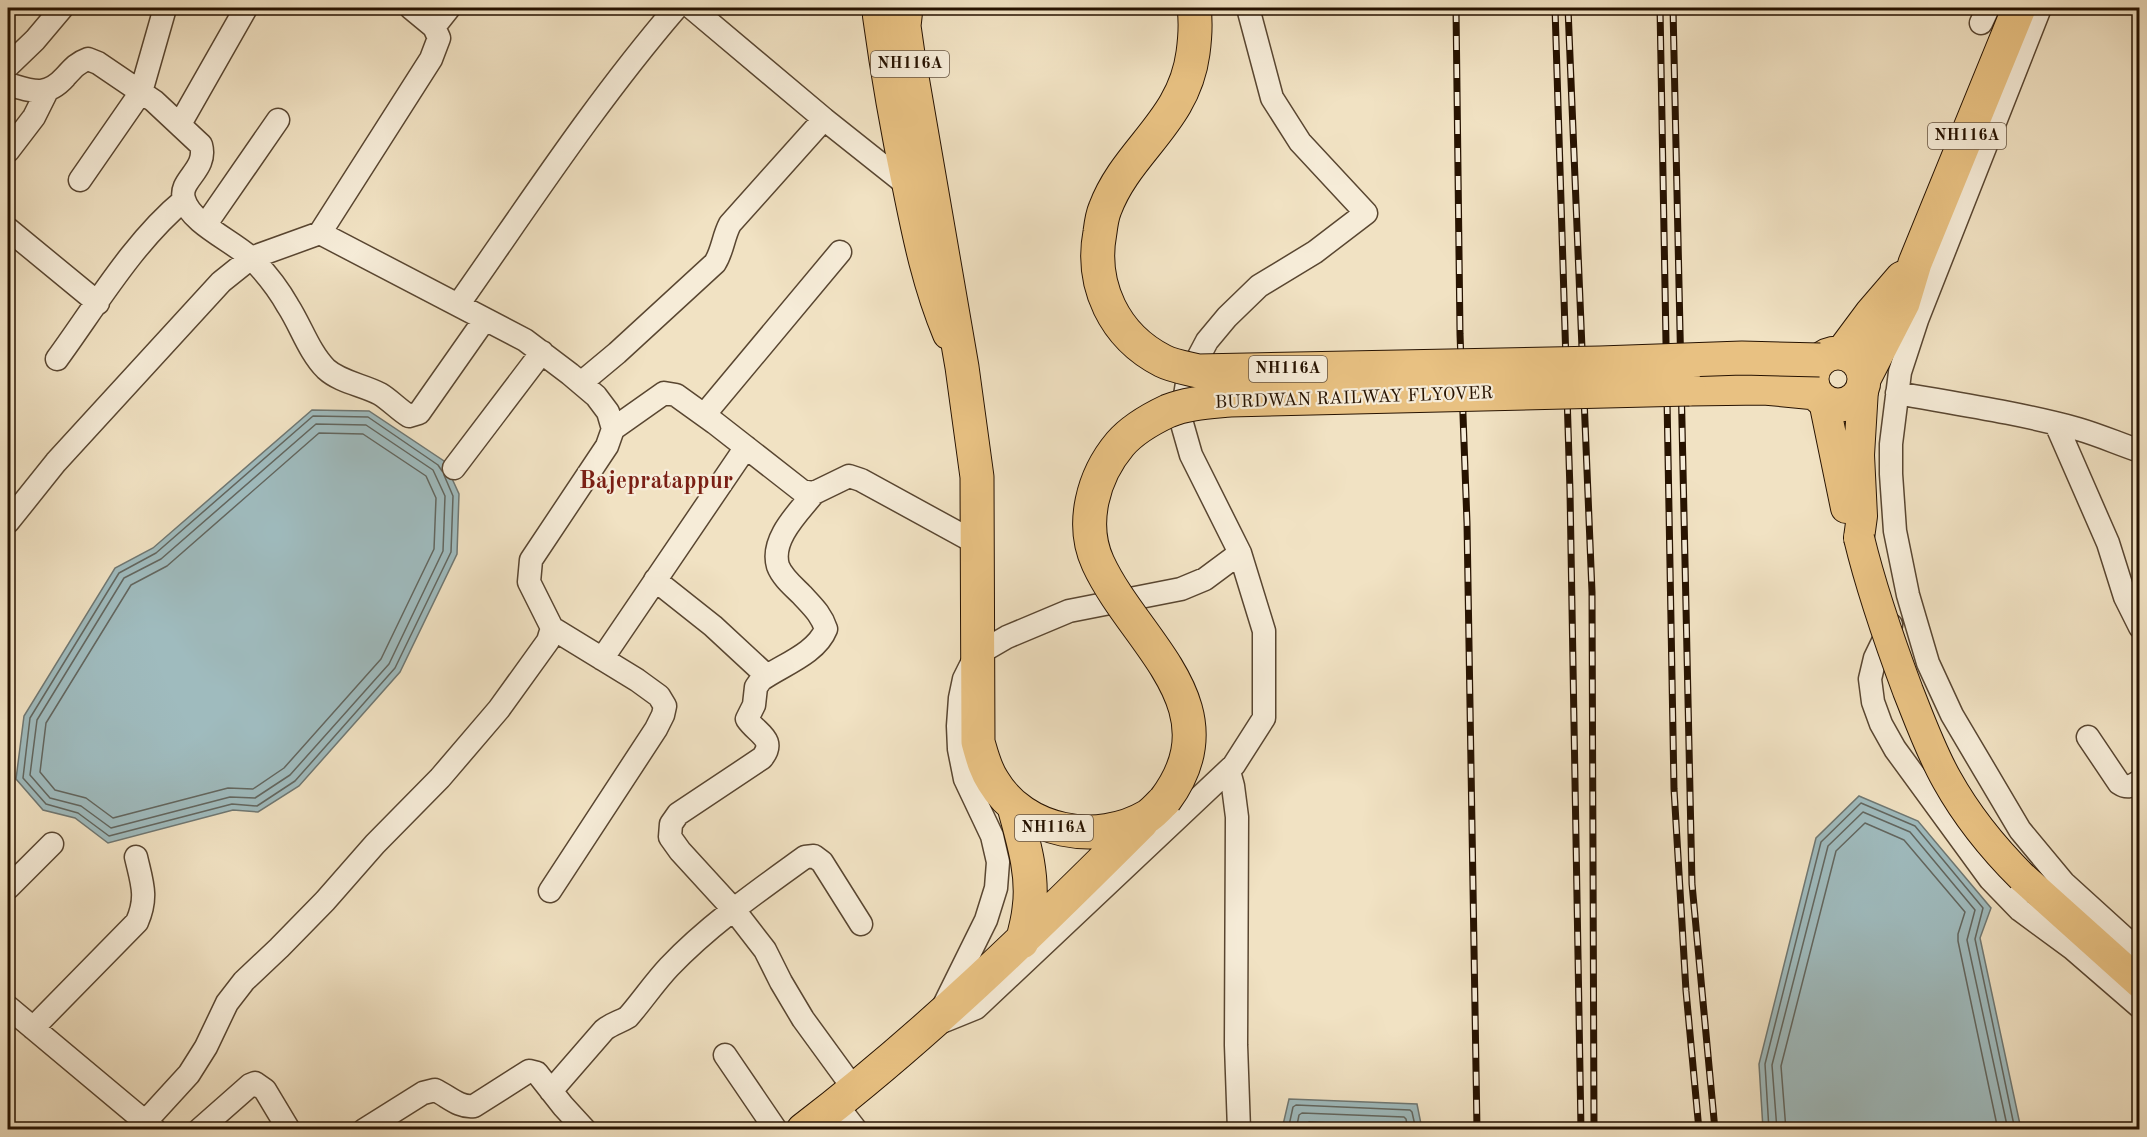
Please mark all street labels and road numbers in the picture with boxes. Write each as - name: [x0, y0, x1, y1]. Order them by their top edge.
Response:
- road number: NH116A: [871, 51, 949, 77]
- road number: NH116A: [1928, 123, 2006, 149]
- road number: NH116A: [1249, 356, 1327, 382]
- street label: BURDWAN RAILWAY FLYOVER: [1215, 384, 1494, 412]
- road number: NH116A: [1015, 815, 1093, 841]

